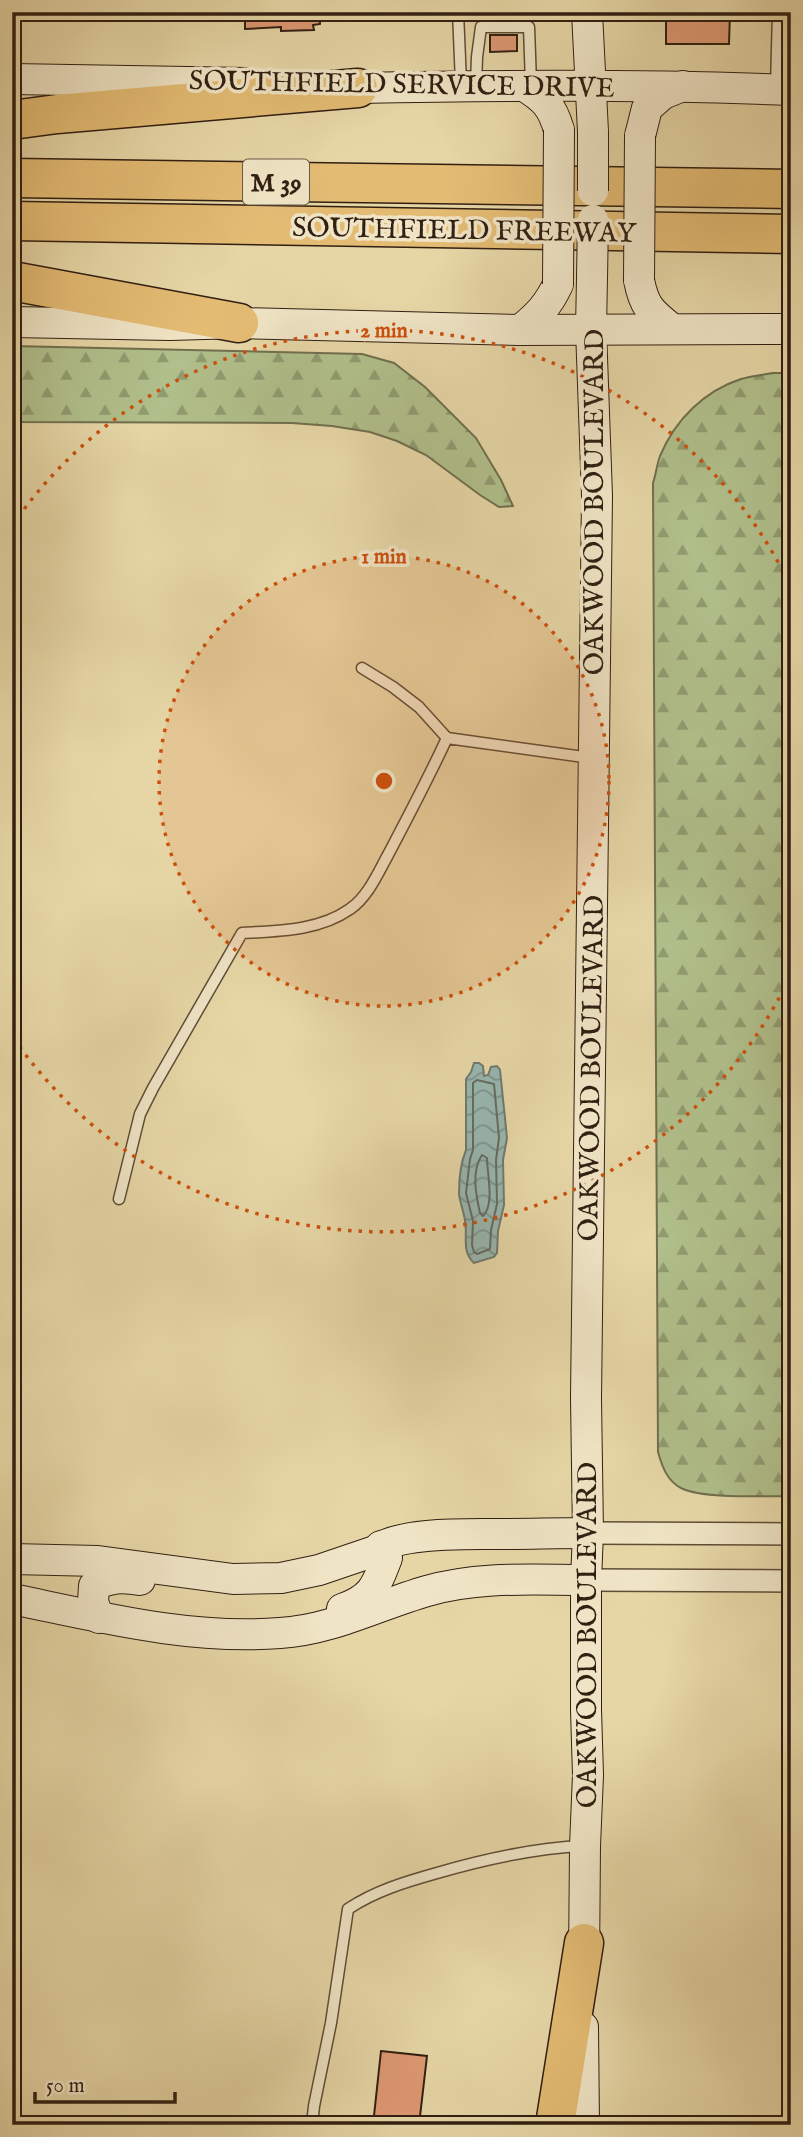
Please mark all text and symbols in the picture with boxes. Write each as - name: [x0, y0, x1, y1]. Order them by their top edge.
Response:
- street label: SOUTHFIELD SERVICE DRIVE: [189, 64, 615, 107]
- road number: M 39: [243, 160, 309, 204]
- street label: SOUTHFIELD FREEWAY: [292, 211, 638, 252]
- text: 2 min: [360, 318, 408, 345]
- street label: OAKWOOD BOULEVARD: [578, 329, 613, 675]
- text: 1 min: [361, 544, 407, 571]
- centre of rings: [372, 769, 396, 793]
- street label: OAKWOOD BOULEVARD: [572, 895, 613, 1242]
- street label: OAKWOOD BOULEVARD: [571, 1462, 606, 1808]
- scale bar: [35, 2060, 175, 2104]
- text: 50 m: [46, 2073, 85, 2100]

